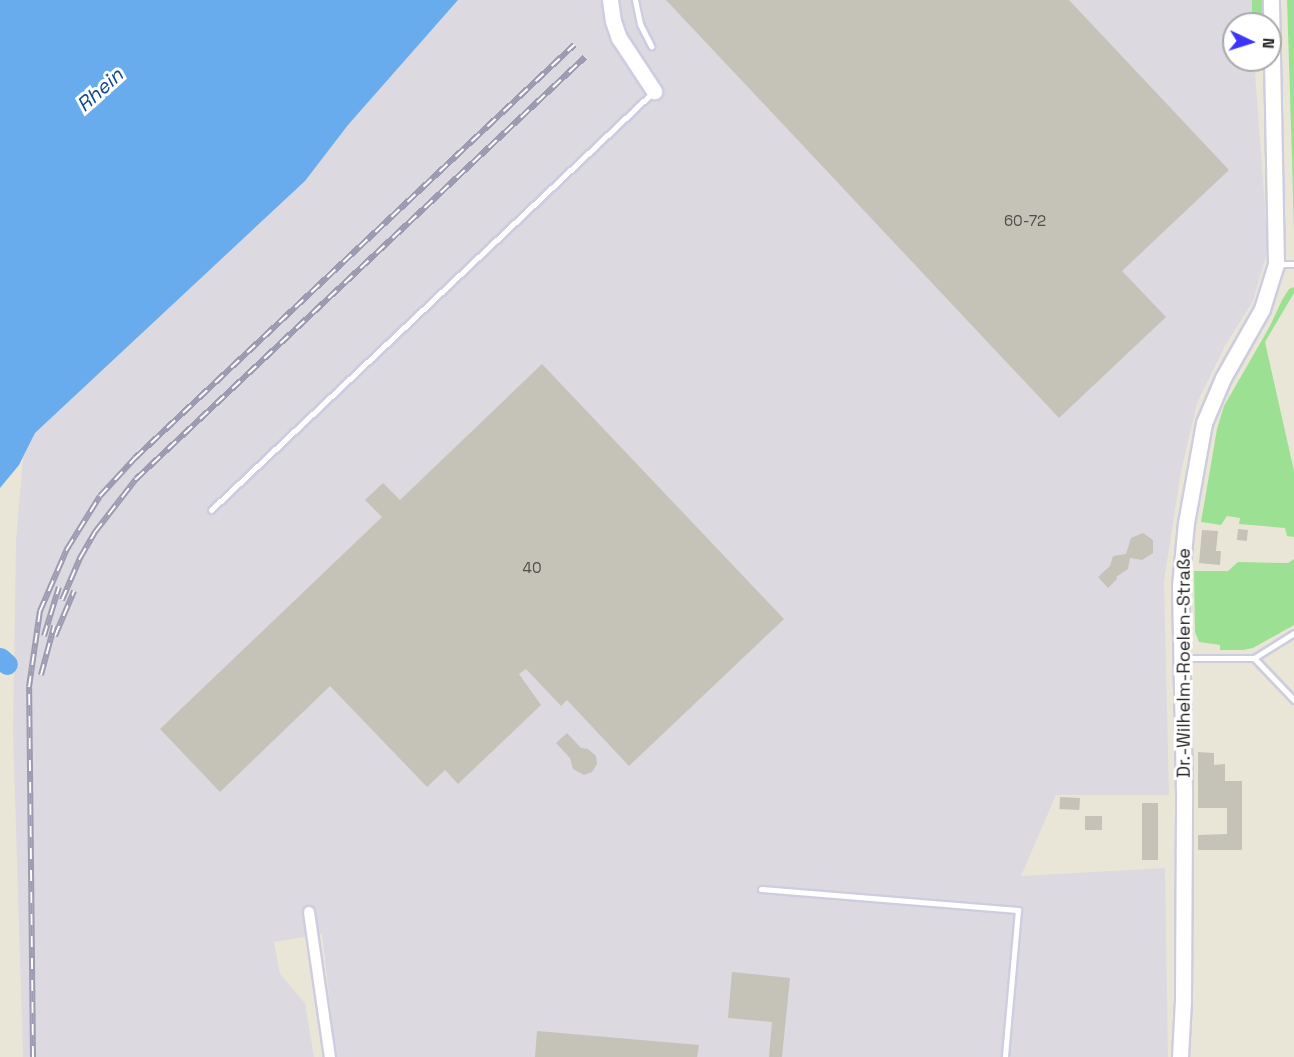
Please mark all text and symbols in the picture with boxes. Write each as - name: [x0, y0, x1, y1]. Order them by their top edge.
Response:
- north arrow: [1222, 12, 1282, 72]
- text: N: [1258, 37, 1279, 49]
- water label: Rhein: [72, 63, 128, 117]
- house number: 60-72: [1004, 212, 1046, 230]
- street label: Dr.-Wilhelm-Roelen-Straße: [1173, 548, 1195, 778]
- house number: 40: [523, 559, 541, 577]

